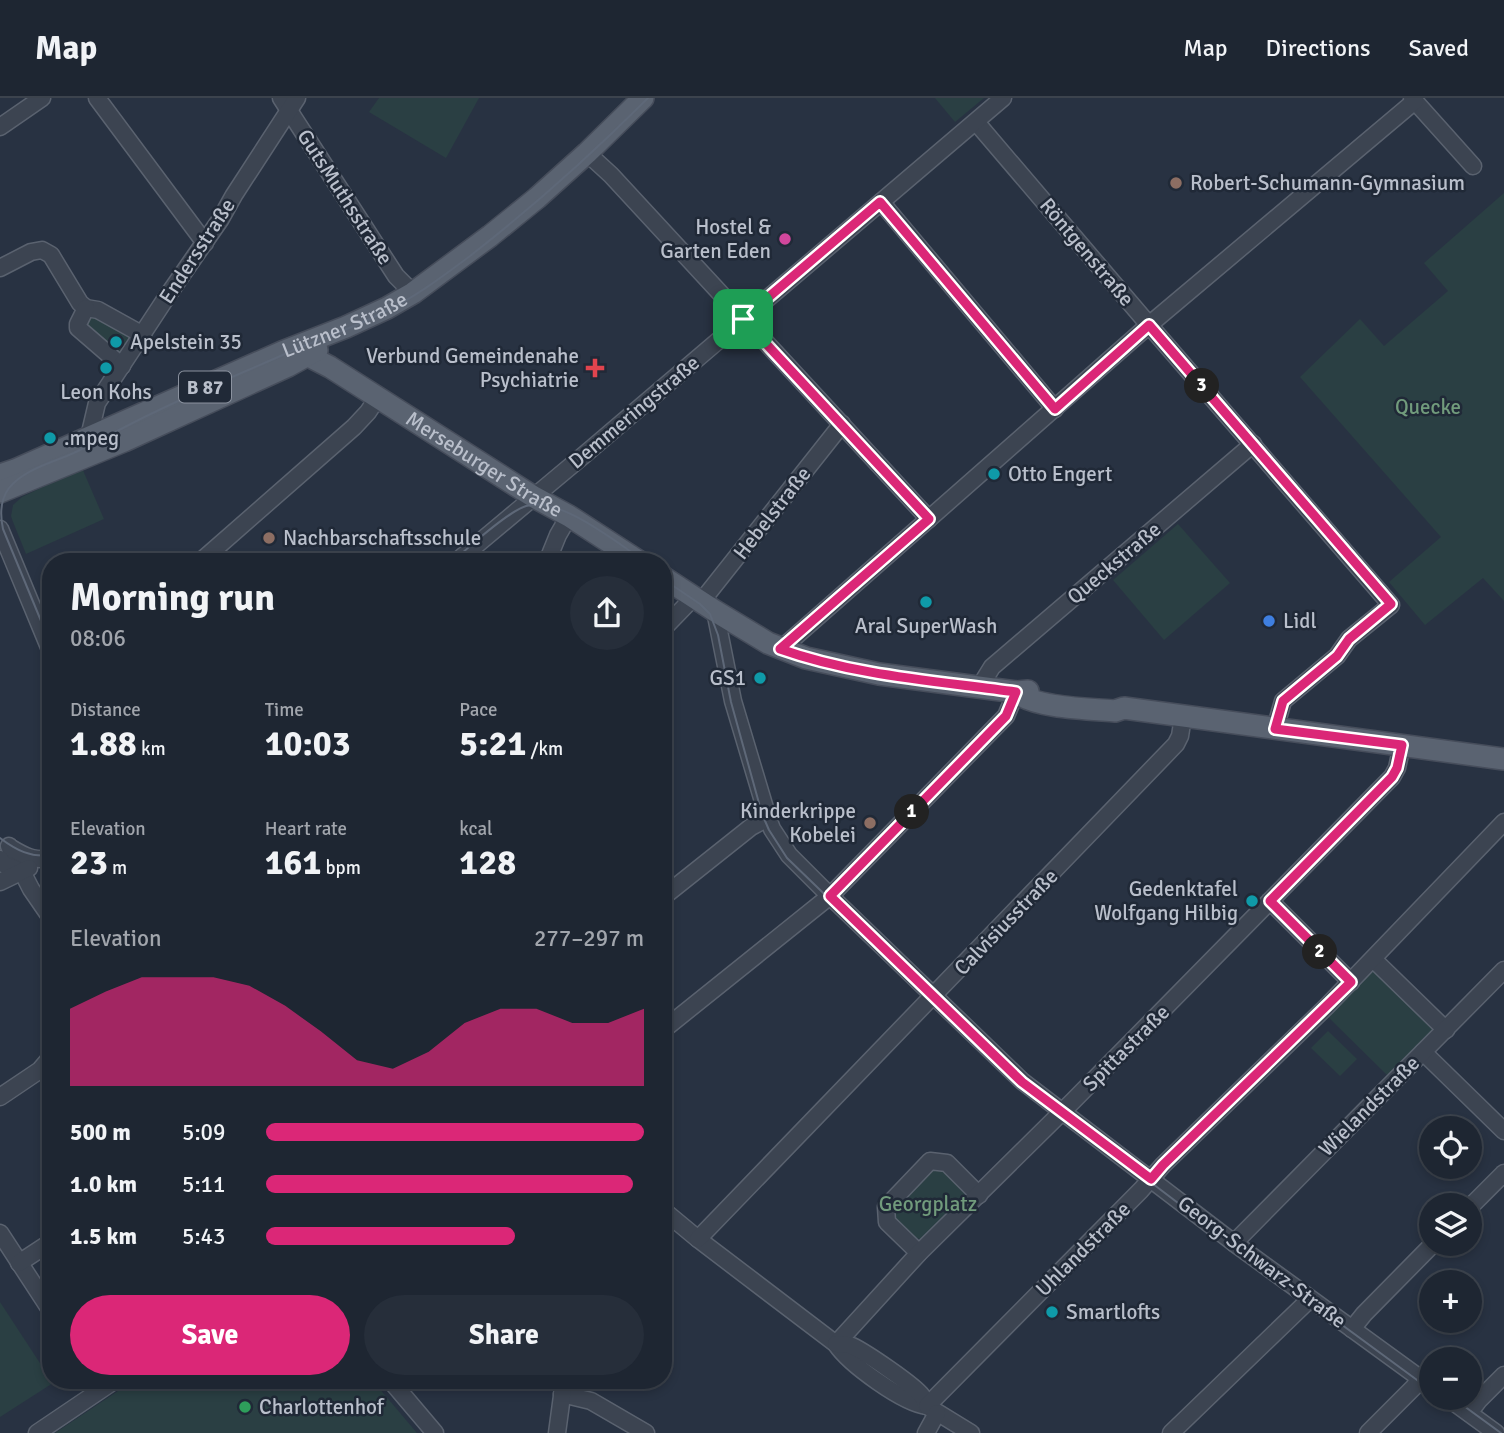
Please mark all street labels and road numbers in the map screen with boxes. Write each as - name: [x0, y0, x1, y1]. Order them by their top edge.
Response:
- street label: GutsMuthsstraße: [292, 124, 398, 270]
- street label: Endersstraße: [153, 193, 241, 309]
- street label: Röntgenstraße: [1034, 193, 1140, 311]
- street label: Lützner Straße: [278, 286, 412, 364]
- street label: Demmeringstraße: [563, 350, 705, 474]
- road number: B 87: [179, 372, 231, 402]
- street label: Merseburger Straße: [401, 406, 567, 523]
- street label: Hebelstraße: [728, 461, 816, 565]
- street label: Queckstraße: [1062, 516, 1166, 610]
- street label: Calvisiusstraße: [949, 863, 1063, 981]
- street label: Spittastraße: [1077, 999, 1175, 1097]
- street label: Wielandstraße: [1313, 1050, 1425, 1162]
- street label: Georg-Schwarz-Straße: [1173, 1190, 1351, 1334]
- street label: Uhlandstraße: [1030, 1196, 1136, 1302]

